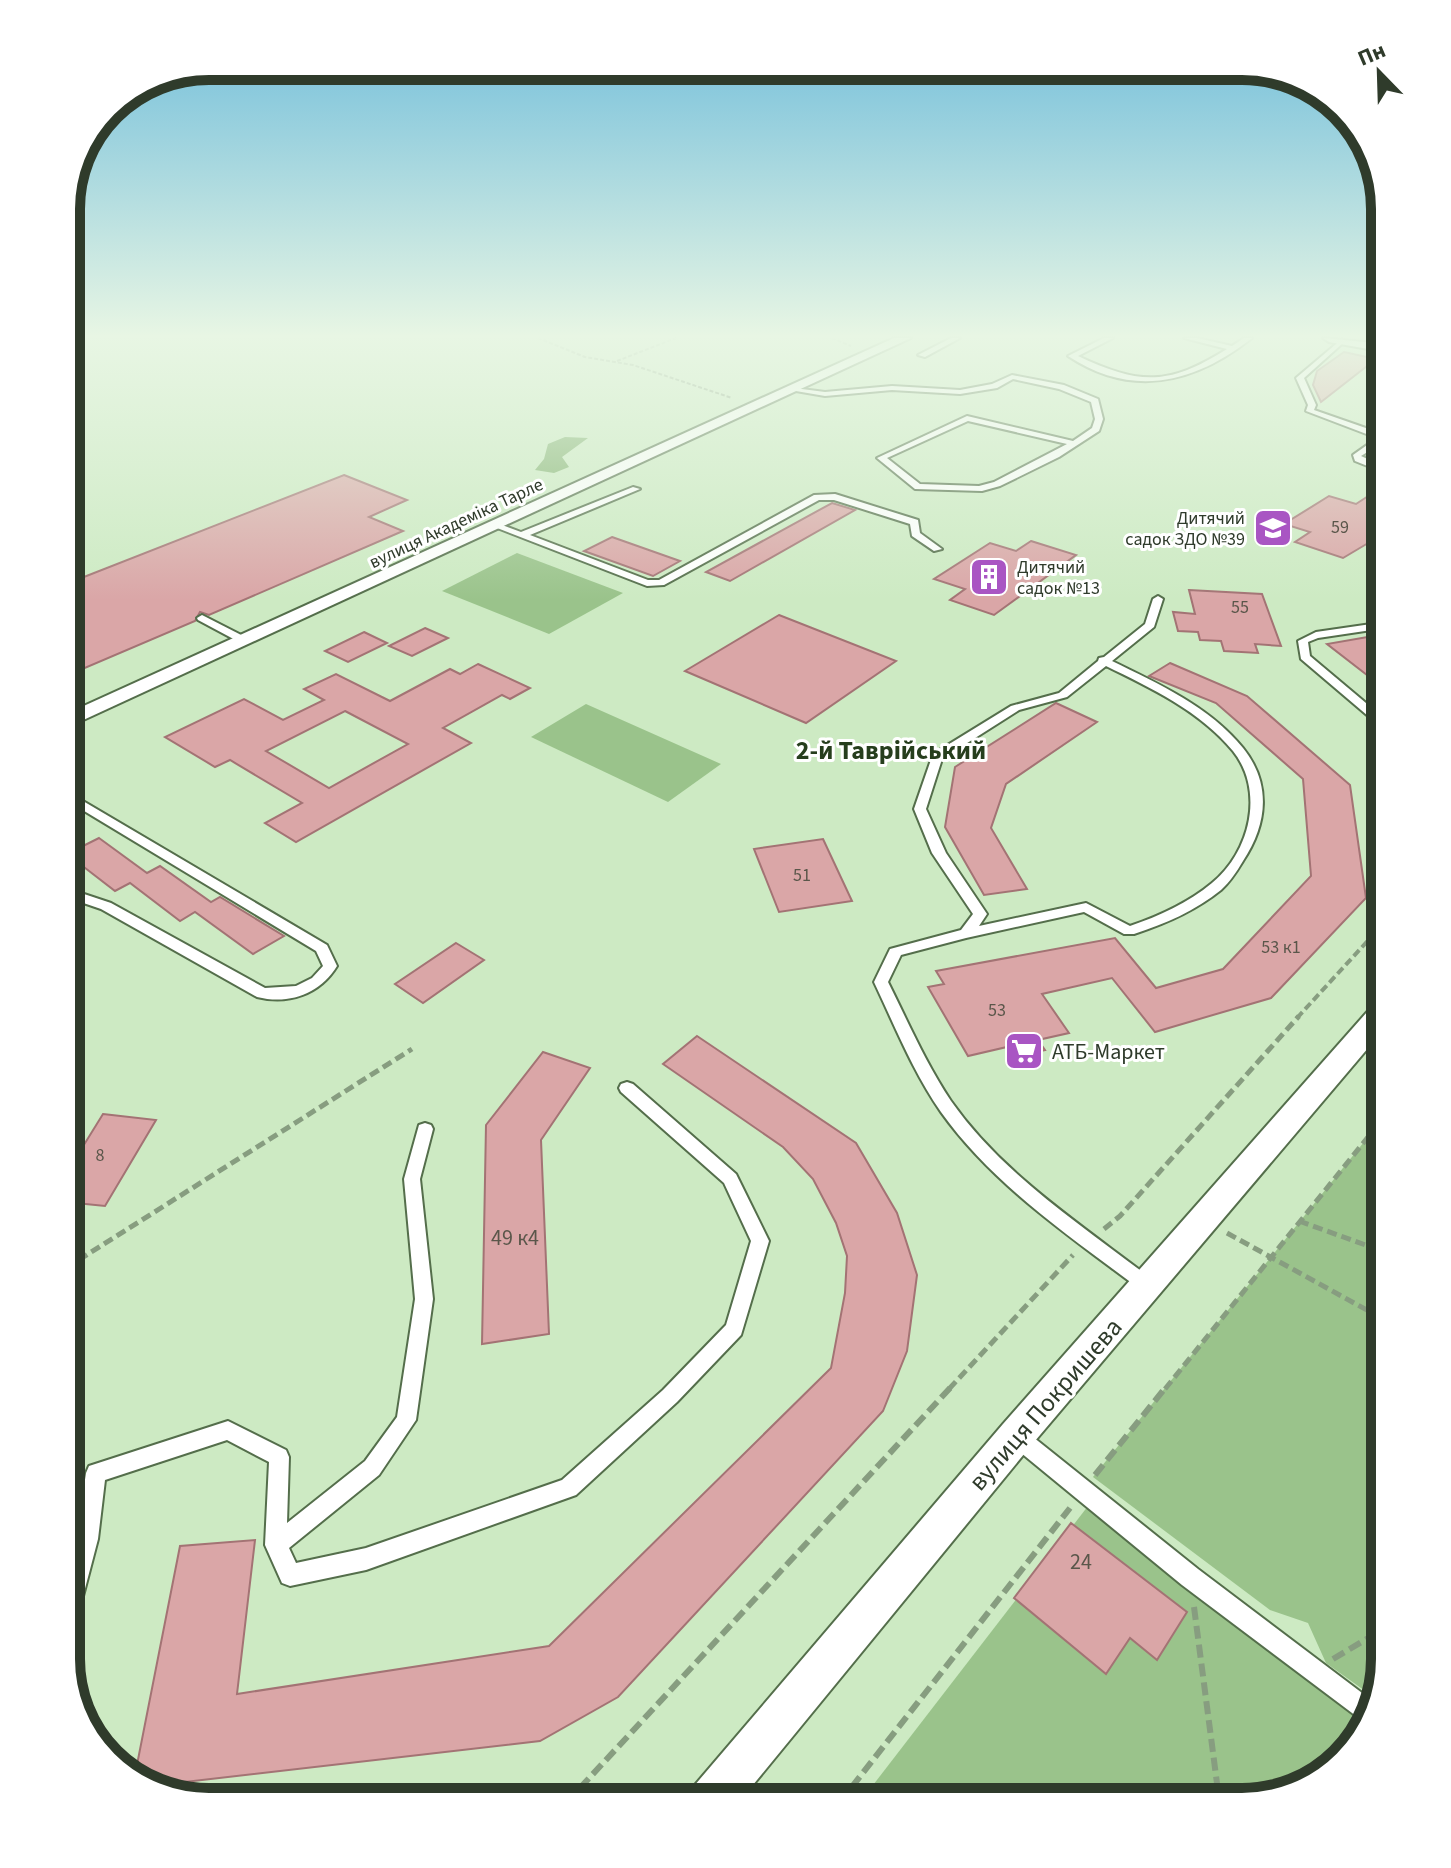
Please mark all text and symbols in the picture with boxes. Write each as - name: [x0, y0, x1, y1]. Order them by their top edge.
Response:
- north arrow: [1339, 32, 1419, 112]
- text: Пн: [1353, 34, 1390, 75]
- street label: вулиця Академіка Тарле: [365, 472, 547, 575]
- place label: Дитячий садок ЗДО №39: [1125, 506, 1245, 552]
- school or university icon: Дитячий садок ЗДО №39: [1252, 507, 1294, 549]
- house number: 59: [1331, 515, 1349, 540]
- place label: Дитячий садок №13: [1017, 555, 1100, 601]
- building icon: Дитячий садок №13: [968, 556, 1010, 598]
- house number: 55: [1231, 595, 1249, 620]
- district label: 2-й Таврійський: [796, 732, 986, 769]
- house number: 51: [793, 863, 811, 888]
- house number: 53 к1: [1261, 935, 1301, 960]
- house number: 53: [988, 998, 1006, 1023]
- supermarket icon: АТБ-Маркет: [1003, 1030, 1045, 1072]
- place label: АТБ-Маркет: [1052, 1036, 1165, 1068]
- house number: 8: [96, 1143, 105, 1168]
- house number: 49 к4: [491, 1222, 539, 1254]
- street label: вулиця Покришева: [960, 1310, 1131, 1499]
- house number: 24: [1070, 1546, 1092, 1578]

